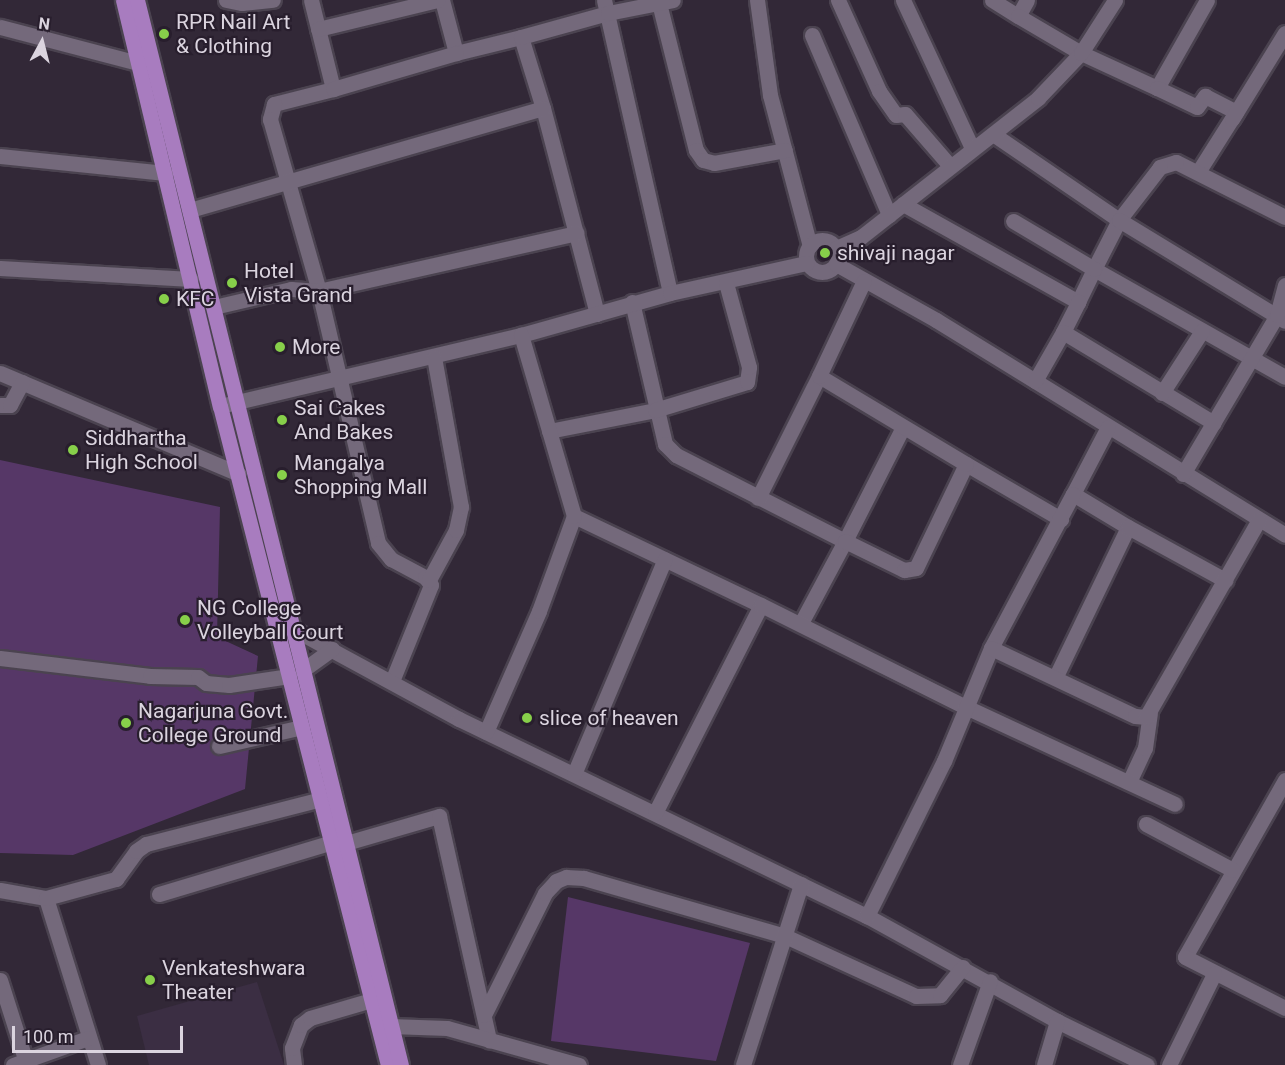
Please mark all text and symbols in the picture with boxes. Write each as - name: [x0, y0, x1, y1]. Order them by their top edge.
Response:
- place label: RPR Nail Art & Clothing: [176, 9, 290, 59]
- north arrow: [12, 12, 72, 72]
- text: N: [37, 14, 51, 34]
- marker: RPR Nail Art & Clothing: [157, 27, 171, 41]
- place label: shivaji nagar: [837, 240, 955, 266]
- marker: shivaji nagar: [818, 246, 832, 260]
- place label: Hotel Vista Grand: [244, 258, 353, 308]
- marker: Hotel Vista Grand: [225, 276, 239, 290]
- place label: KFC: [176, 286, 214, 312]
- marker: KFC: [157, 292, 171, 306]
- place label: More: [292, 334, 340, 360]
- marker: More: [273, 340, 287, 354]
- place label: Sai Cakes And Bakes: [294, 395, 393, 445]
- marker: Sai Cakes And Bakes: [275, 413, 289, 427]
- place label: Siddhartha High School: [85, 425, 198, 475]
- marker: Siddhartha High School: [66, 443, 80, 457]
- place label: Mangalya Shopping Mall: [294, 450, 427, 500]
- marker: Mangalya Shopping Mall: [275, 468, 289, 482]
- place label: NG College Volleyball Court: [197, 595, 343, 645]
- marker: NG College Volleyball Court: [178, 613, 192, 627]
- place label: Nagarjuna Govt. College Ground: [138, 698, 288, 748]
- place label: slice of heaven: [539, 705, 679, 731]
- marker: slice of heaven: [520, 711, 534, 725]
- marker: Nagarjuna Govt. College Ground: [119, 716, 133, 730]
- place label: Venkateshwara Theater: [162, 955, 305, 1005]
- marker: Venkateshwara Theater: [143, 973, 157, 987]
- scale bar: [15, 1014, 186, 1052]
- text: 100 m: [23, 1026, 74, 1047]

